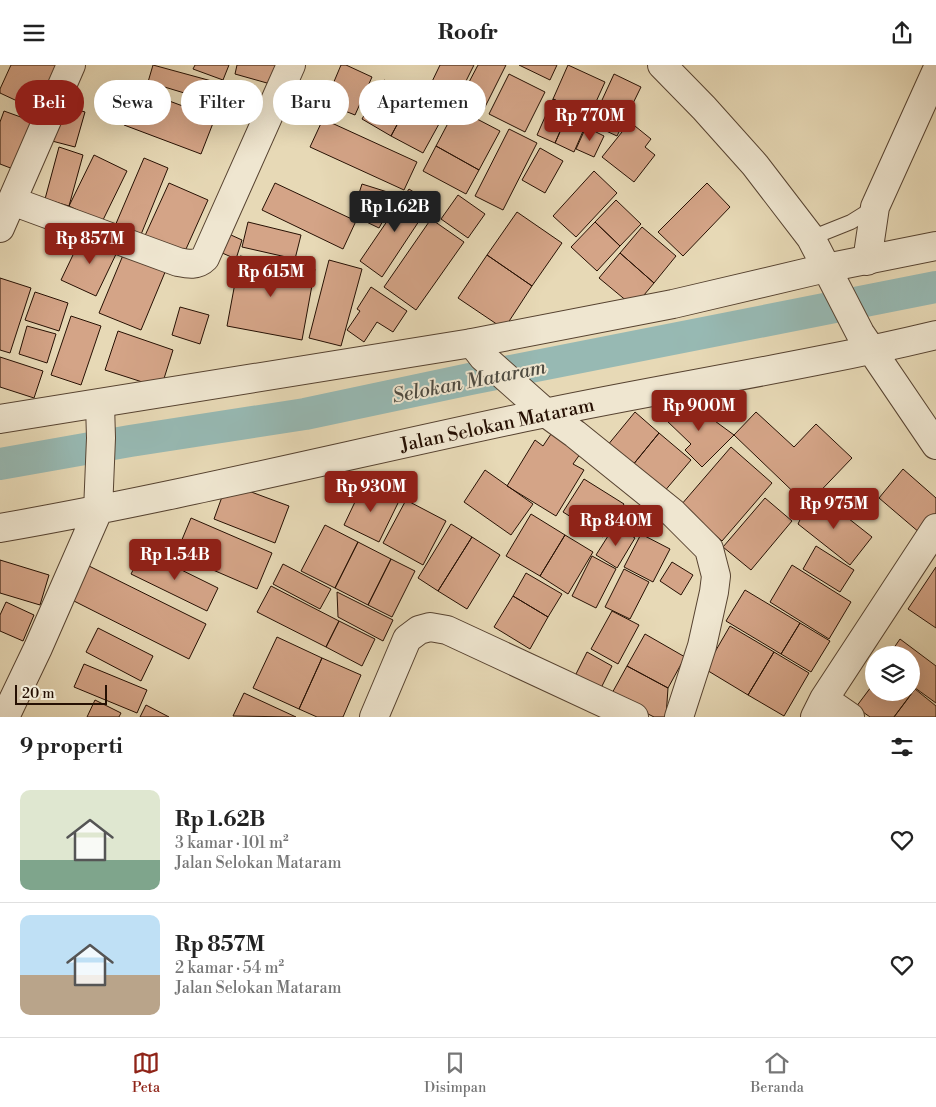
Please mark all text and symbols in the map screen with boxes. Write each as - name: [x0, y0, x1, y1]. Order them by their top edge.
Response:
- icon: menu: [20, 19, 48, 47]
- text: Roofr: [438, 19, 498, 46]
- icon: share: [888, 19, 916, 47]
- chip: Beli: [15, 80, 84, 125]
- chip: Sewa: [94, 80, 171, 125]
- chip: Filter: [181, 80, 263, 125]
- chip: Baru: [273, 80, 349, 125]
- chip: Apartemen: [359, 80, 486, 125]
- pin: Rp 770M: [544, 99, 636, 142]
- text: Rp 770M: [555, 106, 625, 126]
- pin: Rp 1.62B: [343, 191, 447, 233]
- text: Rp 1.62B: [361, 197, 429, 217]
- pin: Rp 857M: [44, 223, 136, 265]
- text: Rp 857M: [56, 229, 124, 249]
- pin: Rp 615M: [225, 255, 317, 298]
- text: Rp 615M: [238, 262, 304, 282]
- water label: Selokan Mataram: [390, 355, 549, 410]
- pin: Rp 900M: [653, 389, 745, 432]
- street label: Jalan Selokan Mataram: [397, 393, 597, 457]
- text: Rp 900M: [663, 396, 735, 416]
- pin: Rp 930M: [325, 471, 417, 513]
- text: Rp 930M: [336, 477, 406, 497]
- pin: Rp 975M: [788, 487, 880, 530]
- text: Rp 975M: [800, 494, 868, 514]
- pin: Rp 840M: [570, 505, 662, 547]
- text: Rp 840M: [580, 511, 652, 531]
- pin: Rp 1.54B: [123, 539, 227, 581]
- text: Rp 1.54B: [140, 545, 210, 565]
- map controls: [865, 646, 920, 701]
- button: layers: [865, 646, 920, 701]
- scale bar: [15, 682, 108, 705]
- text: 20 m: [22, 685, 54, 703]
- icon: filters: [888, 733, 916, 761]
- text: 9 properti: [20, 734, 123, 760]
- text: Rp 1.62B: [175, 807, 265, 833]
- icon: home: [60, 810, 120, 870]
- icon: heart: [888, 826, 916, 854]
- text: 3 kamar · 101 m²: [175, 833, 289, 853]
- text: Jalan Selokan Mataram: [175, 853, 342, 873]
- text: Rp 857M: [175, 932, 265, 958]
- icon: home: [60, 935, 120, 995]
- icon: heart: [888, 951, 916, 979]
- text: 2 kamar · 54 m²: [175, 958, 284, 978]
- text: Jalan Selokan Mataram: [175, 978, 342, 998]
- tab: Peta: [132, 1049, 160, 1097]
- tab: Disimpan: [424, 1049, 486, 1097]
- tab: Beranda: [751, 1049, 804, 1097]

